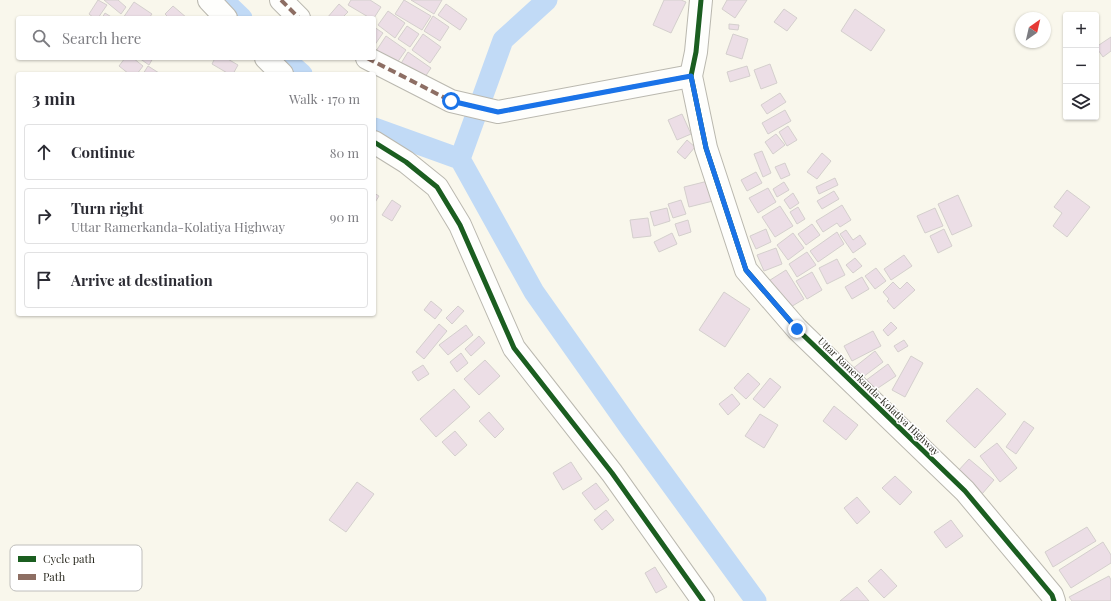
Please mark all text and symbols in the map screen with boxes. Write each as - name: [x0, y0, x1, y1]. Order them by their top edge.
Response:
- north arrow: [1015, 12, 1051, 48]
- map controls: [1063, 12, 1099, 120]
- button: +: [1063, 12, 1099, 48]
- search box: [16, 16, 376, 60]
- icon: search: [30, 27, 52, 49]
- text: Search here: [62, 28, 141, 48]
- button: −: [1063, 48, 1099, 84]
- button: layers: [1063, 84, 1099, 120]
- text: 3 min: [32, 87, 75, 109]
- text: Walk · 170 m: [289, 90, 360, 107]
- route start: [442, 92, 460, 110]
- icon: ahead: [33, 141, 55, 163]
- text: Continue: [71, 142, 135, 162]
- text: 80 m: [330, 144, 359, 161]
- text: Turn right: [71, 198, 144, 218]
- icon: right: [33, 205, 55, 227]
- text: 90 m: [330, 208, 359, 225]
- text: Uttar Ramerkanda-Kolatiya Highway: [71, 218, 285, 235]
- icon: arrive: [33, 269, 55, 291]
- text: Arrive at destination: [71, 270, 213, 290]
- route end: [788, 320, 806, 338]
- street label: Uttar Ramerkanda-Kolatiya Highway: [815, 334, 943, 458]
- legend: [10, 545, 142, 591]
- text: Cycle path: [43, 551, 95, 566]
- text: Path: [43, 569, 66, 584]

